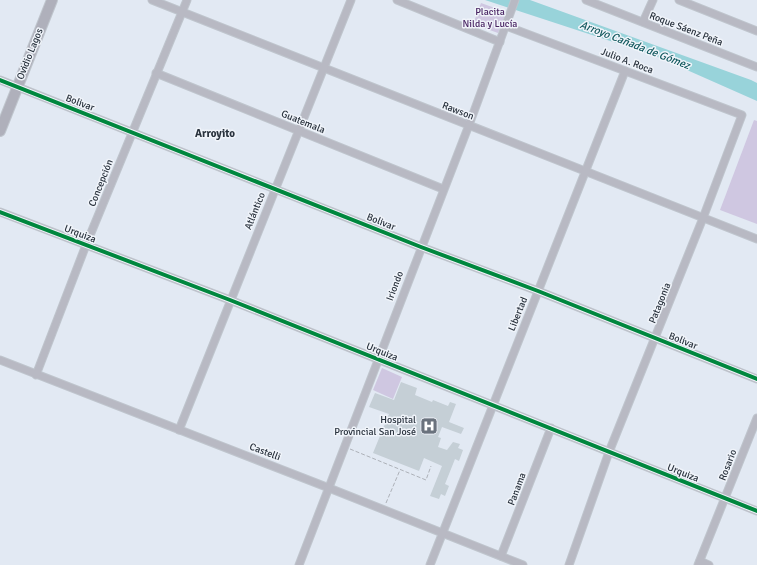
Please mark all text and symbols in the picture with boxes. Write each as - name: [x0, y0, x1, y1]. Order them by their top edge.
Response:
- park label: Placita Nilda y Lucía: [463, 6, 517, 30]
- street label: Roque Sáenz Peña: [648, 9, 724, 49]
- water label: Arroyo Cañada de Gómez: [578, 18, 693, 72]
- street label: Ovidio Lagos: [14, 26, 46, 81]
- street label: Julio A. Roca: [599, 46, 655, 76]
- street label: Bolivar: [64, 92, 96, 114]
- street label: Rawson: [440, 99, 476, 123]
- street label: Guatemala: [279, 108, 327, 136]
- district label: Arroyito: [195, 127, 235, 140]
- street label: Concepción: [86, 158, 116, 208]
- street label: Atlántico: [242, 191, 268, 231]
- street label: Bolivar: [365, 211, 397, 233]
- street label: Urquiza: [62, 222, 98, 246]
- street label: Iriondo: [384, 270, 406, 302]
- street label: Patagonia: [646, 281, 674, 325]
- street label: Libertad: [506, 295, 530, 333]
- street label: Bolivar: [667, 330, 699, 352]
- street label: Urquiza: [364, 340, 400, 364]
- place label: Hospital Provincial San José: [334, 414, 416, 438]
- hospital icon: Hospital Provincial San José: [419, 416, 439, 436]
- street label: Castelli: [248, 441, 282, 463]
- street label: Rosario: [717, 448, 739, 482]
- street label: Urquiza: [665, 461, 701, 485]
- street label: Panama: [505, 471, 529, 507]

